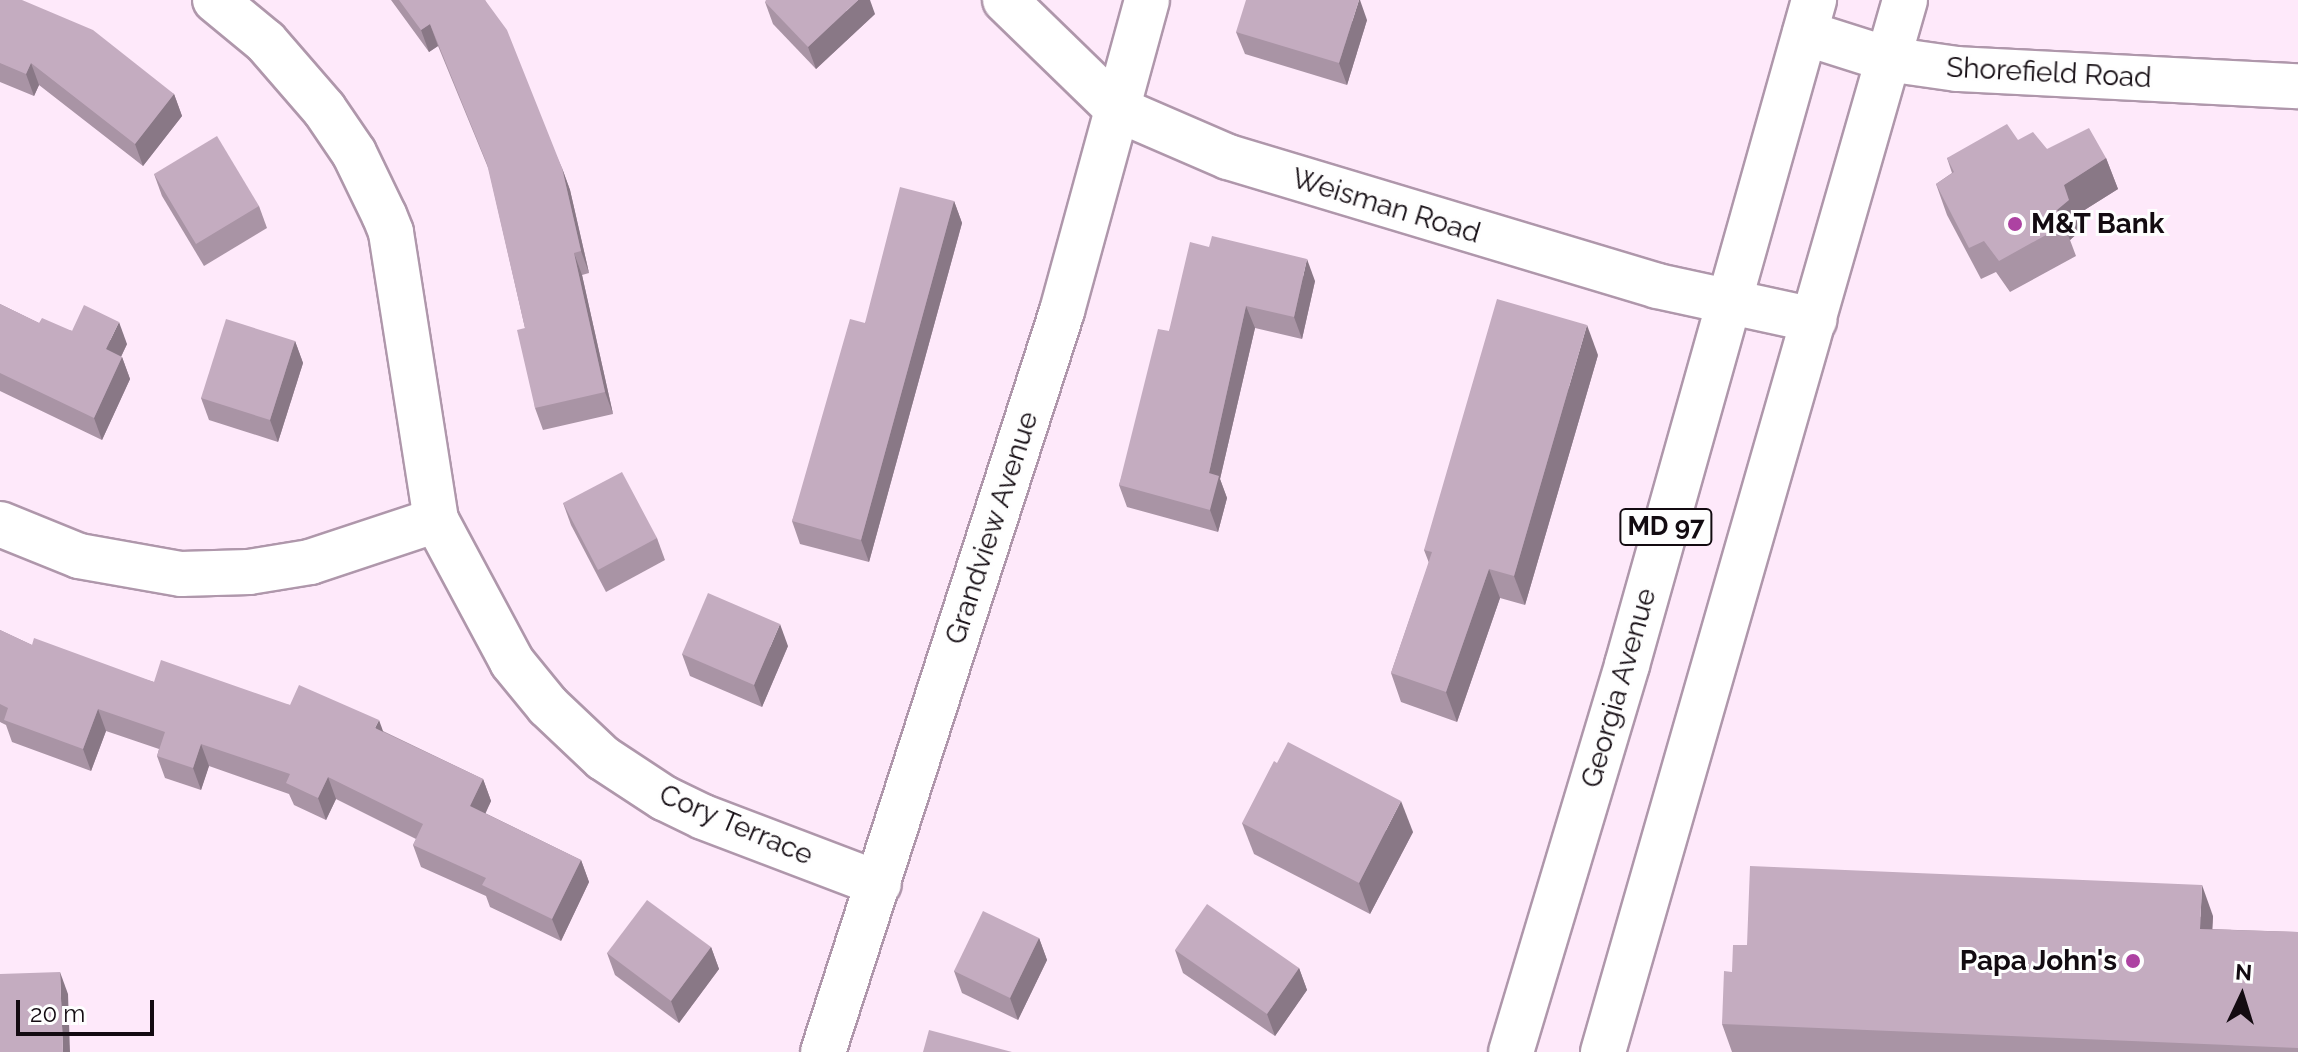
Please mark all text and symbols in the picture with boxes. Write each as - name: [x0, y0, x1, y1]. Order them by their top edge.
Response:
- street label: Shorefield Road: [1946, 51, 2152, 95]
- street label: Weisman Road: [1288, 161, 1484, 251]
- place label: M&T Bank: [2031, 207, 2165, 241]
- marker: M&T Bank: [2006, 215, 2024, 233]
- street label: Grandview Avenue: [938, 407, 1046, 649]
- road number: MD 97: [1618, 505, 1714, 549]
- street label: Georgia Avenue: [1574, 584, 1664, 792]
- street label: Cory Terrace: [654, 777, 818, 873]
- place label: Papa John's: [1959, 944, 2117, 978]
- marker: Papa John's: [2124, 952, 2142, 970]
- north arrow: [2202, 956, 2282, 1036]
- text: N: [2234, 959, 2253, 986]
- scale bar: [20, 984, 158, 1034]
- text: 20 m: [30, 999, 85, 1028]

